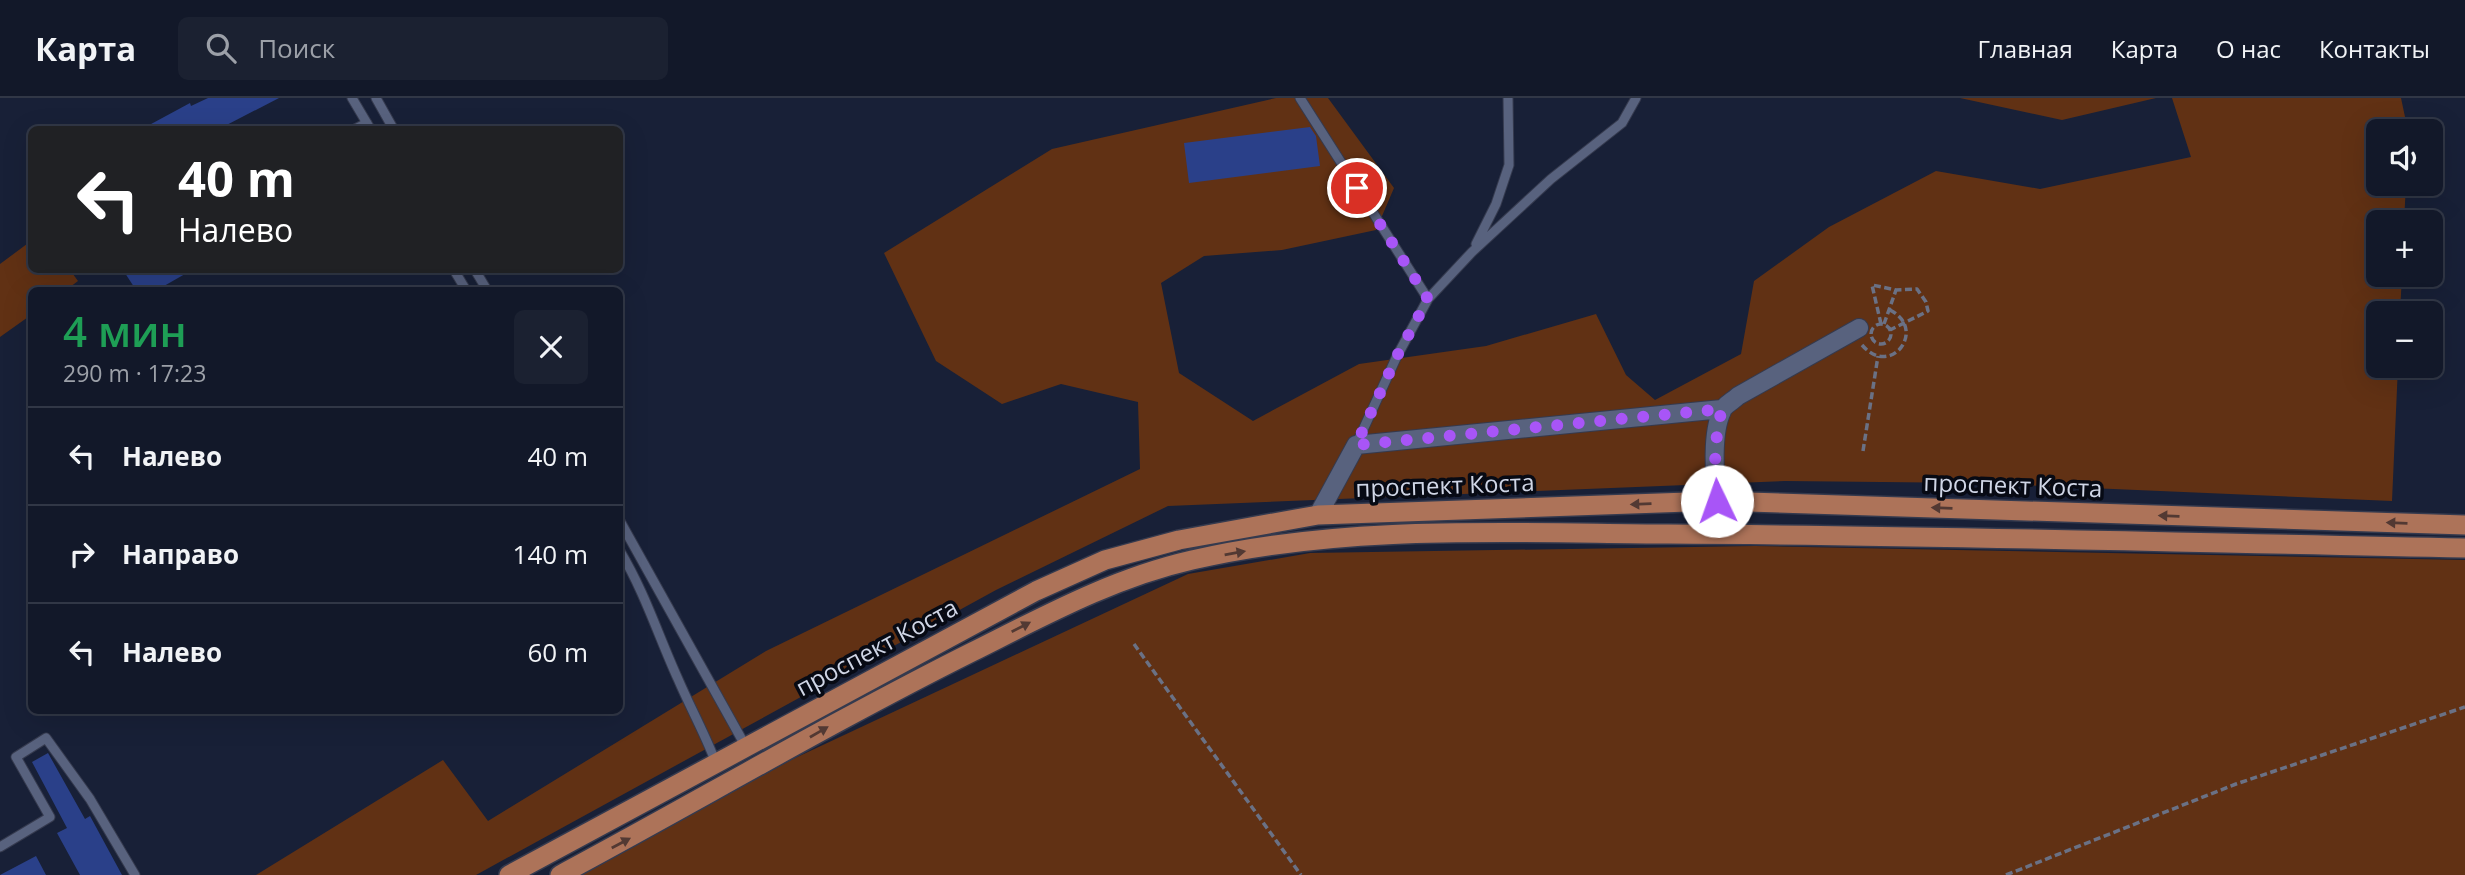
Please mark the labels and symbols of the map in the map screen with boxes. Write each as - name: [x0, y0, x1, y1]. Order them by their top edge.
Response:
- pin: [1327, 158, 1387, 218]
- position arrow: [1680, 464, 1754, 538]
- street label: проспект Коста: [1355, 465, 1535, 504]
- street label: проспект Коста: [1923, 465, 2103, 504]
- one-way arrow: [1630, 498, 1652, 509]
- one-way arrow: [1931, 503, 1953, 514]
- one-way arrow: [2158, 510, 2180, 521]
- one-way arrow: [2386, 517, 2408, 528]
- one-way arrow: [1224, 547, 1246, 558]
- street label: проспект Коста: [790, 590, 963, 703]
- one-way arrow: [1011, 622, 1031, 633]
- one-way arrow: [810, 726, 829, 738]
- one-way arrow: [611, 837, 630, 849]

